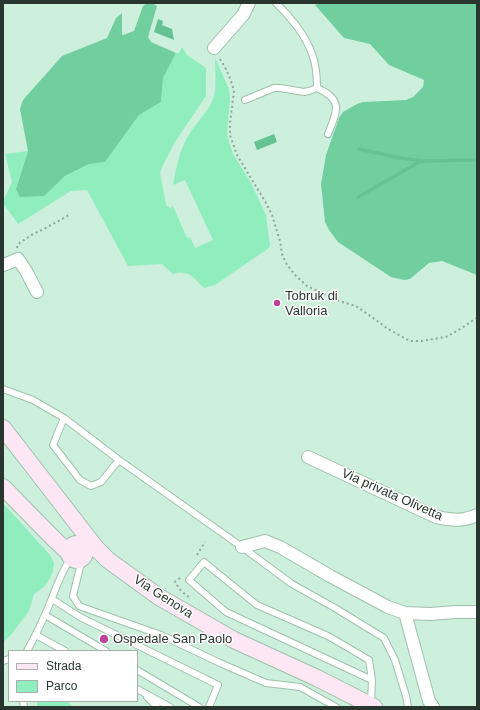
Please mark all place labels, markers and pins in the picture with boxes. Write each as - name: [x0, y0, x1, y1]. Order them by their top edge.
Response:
- place label: Tobruk di Valloria: [285, 288, 338, 319]
- marker: Tobruk di Valloria: [272, 298, 282, 308]
- place label: Ospedale San Paolo: [113, 631, 232, 647]
- marker: Ospedale San Paolo: [98, 633, 110, 645]

